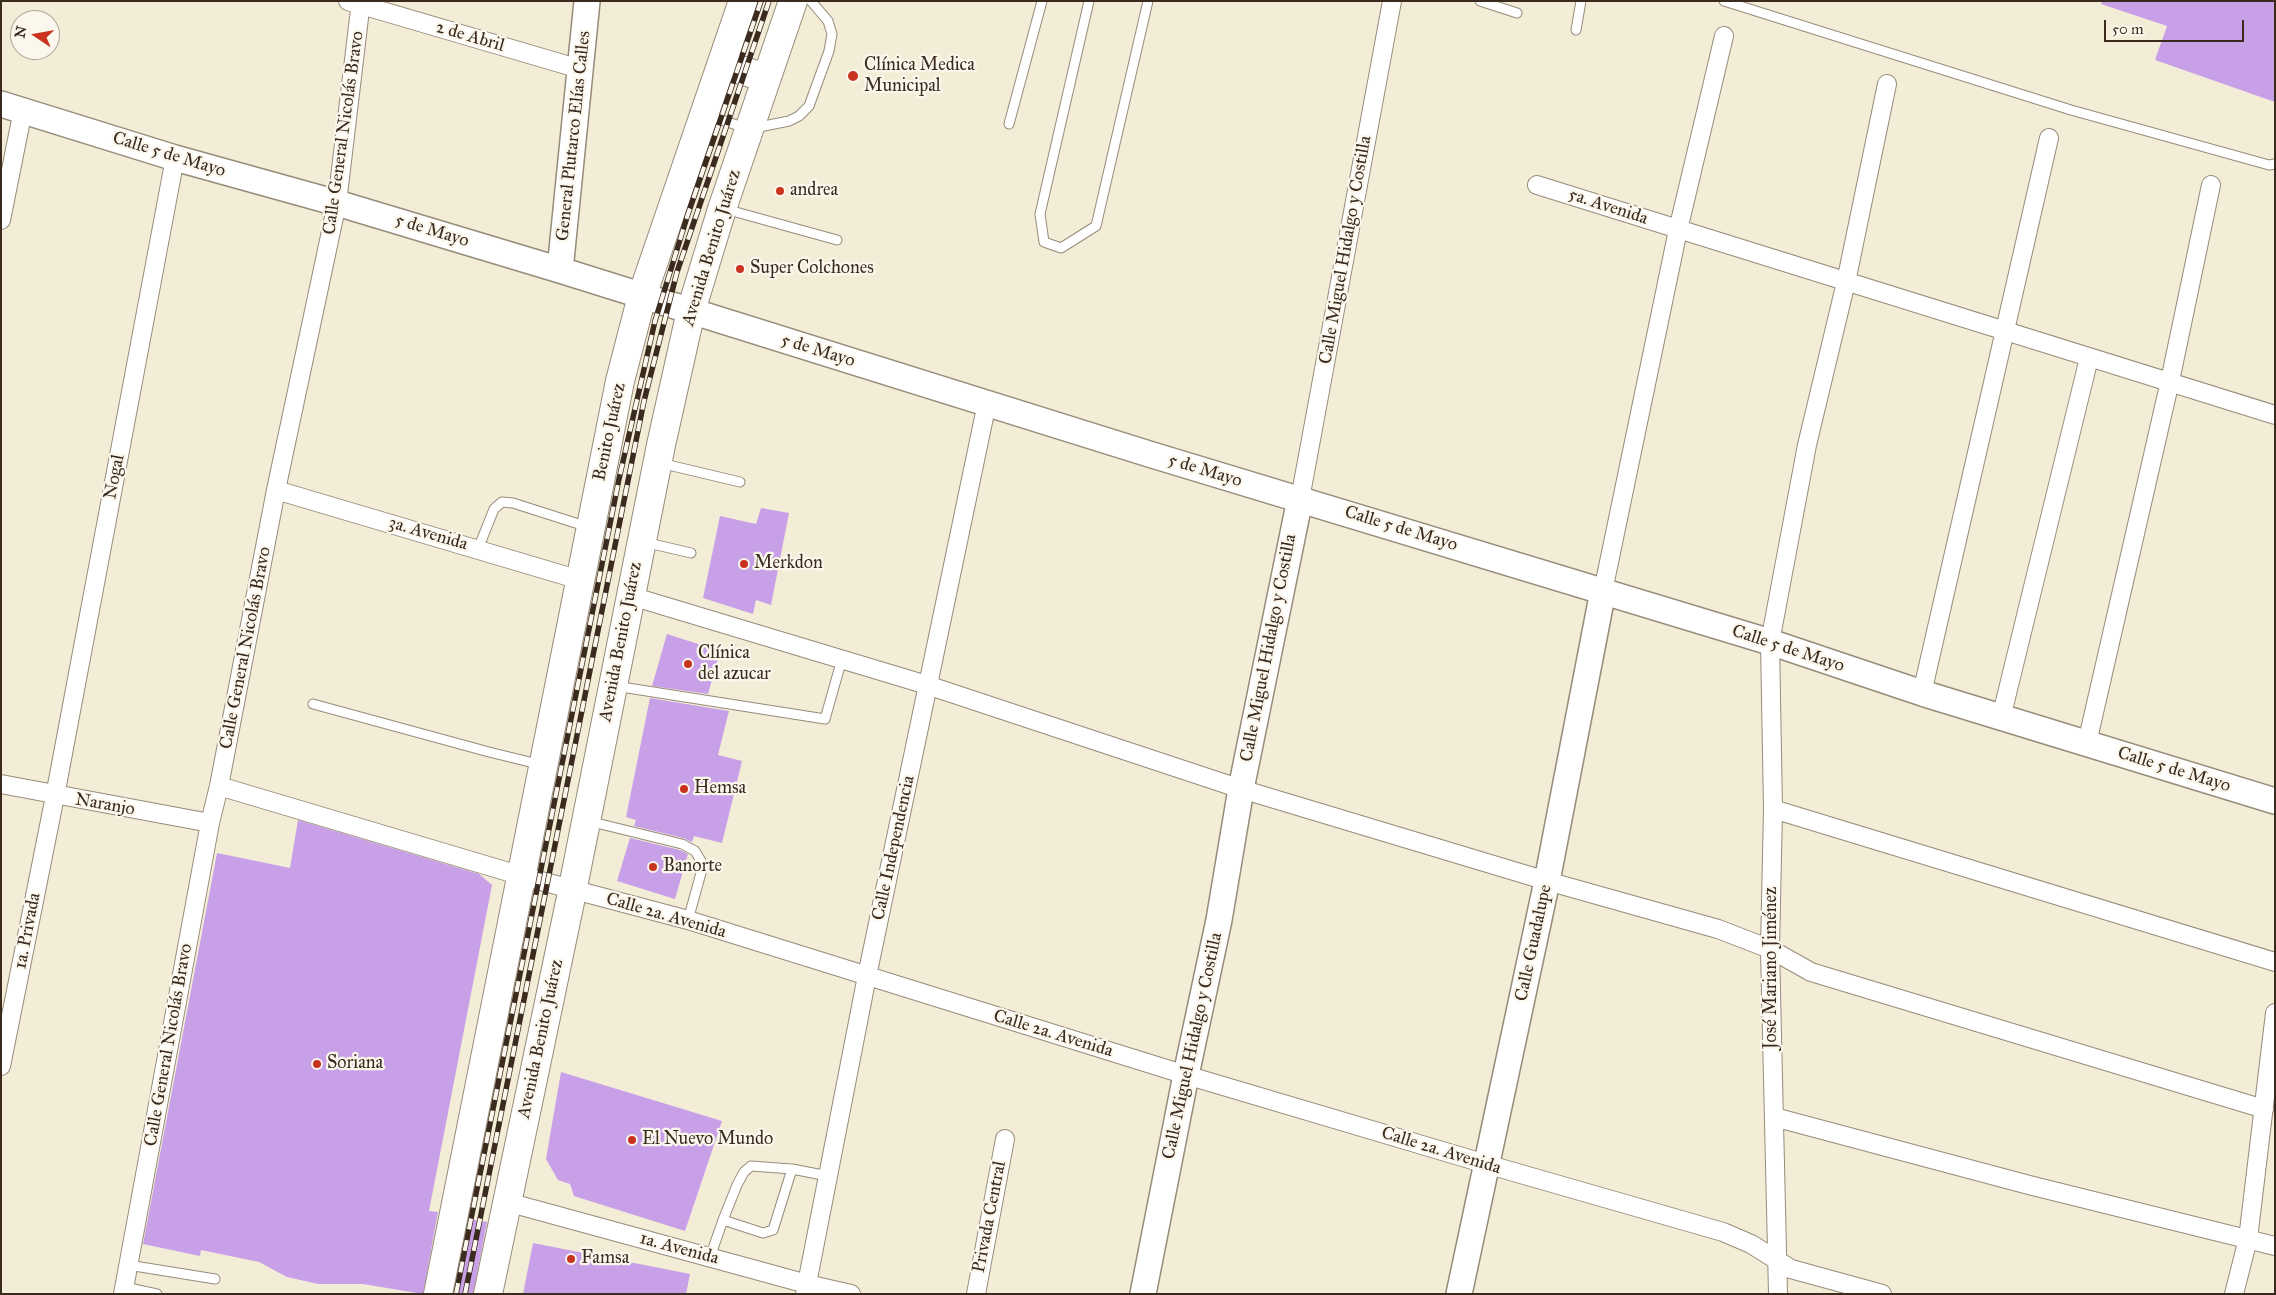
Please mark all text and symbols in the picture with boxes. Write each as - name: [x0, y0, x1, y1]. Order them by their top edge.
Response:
- north arrow: [10, 10, 60, 60]
- scale bar: [2106, 10, 2246, 42]
- street label: 2 de Abril: [433, 17, 507, 57]
- text: 50 m: [2112, 20, 2144, 38]
- text: N: [11, 24, 30, 40]
- street label: Calle General Nicolás Bravo: [319, 30, 369, 236]
- street label: General Plutarco Elías Calles: [552, 30, 596, 242]
- place label: Clínica Medica Municipal: [864, 55, 975, 98]
- marker: Clínica Medica Municipal: [846, 69, 860, 83]
- street label: Calle 5 de Mayo: [110, 128, 228, 182]
- street label: Calle Miguel Hidalgo y Costilla: [1315, 134, 1377, 366]
- street label: Avenida Benito Juárez: [678, 167, 746, 329]
- place label: andrea: [790, 180, 838, 202]
- street label: 5a. Avenida: [1565, 184, 1651, 230]
- marker: andrea: [774, 185, 786, 197]
- street label: 5 de Mayo: [392, 210, 472, 252]
- place label: Super Colchones: [750, 258, 874, 280]
- marker: Super Colchones: [734, 263, 746, 275]
- street label: 5 de Mayo: [778, 330, 858, 372]
- street label: Benito Juárez: [589, 381, 631, 483]
- street label: 5 de Mayo: [1165, 450, 1245, 492]
- street label: Nogal: [100, 453, 130, 501]
- street label: Calle 5 de Mayo: [1342, 502, 1460, 556]
- street label: 3a. Avenida: [386, 512, 470, 556]
- street label: Calle Miguel Hidalgo y Costilla: [1236, 532, 1302, 764]
- street label: Calle General Nicolás Bravo: [216, 545, 276, 751]
- place label: Merkdon: [754, 553, 823, 575]
- marker: Merkdon: [738, 558, 750, 570]
- street label: Avenida Benito Juárez: [595, 560, 647, 724]
- street label: Calle 5 de Mayo: [1729, 621, 1847, 677]
- place label: Clínica del azucar: [698, 643, 771, 686]
- marker: Clínica del azucar: [682, 658, 694, 670]
- street label: Calle 5 de Mayo: [2115, 743, 2233, 797]
- street label: Calle Independencia: [868, 774, 920, 922]
- place label: Hemsa: [694, 778, 746, 800]
- marker: Hemsa: [678, 783, 690, 795]
- street label: Naranjo: [74, 789, 136, 821]
- place label: Banorte: [663, 856, 722, 878]
- marker: Banorte: [647, 861, 659, 873]
- street label: Calle Guadalupe: [1511, 883, 1557, 1003]
- street label: José Mariano Jiménez: [1761, 887, 1783, 1049]
- street label: Calle 2a. Avenida: [604, 889, 728, 943]
- street label: 1a. Privada: [10, 891, 46, 971]
- street label: Calle Miguel Hidalgo y Costilla: [1158, 931, 1228, 1161]
- street label: Calle General Nicolás Bravo: [141, 942, 197, 1148]
- street label: Avenida Benito Juárez: [514, 957, 568, 1121]
- street label: Calle 2a. Avenida: [991, 1006, 1115, 1062]
- place label: Soriana: [327, 1053, 383, 1075]
- marker: Soriana: [311, 1058, 323, 1070]
- street label: Calle 2a. Avenida: [1379, 1123, 1503, 1179]
- place label: El Nuevo Mundo: [642, 1129, 773, 1151]
- marker: El Nuevo Mundo: [626, 1134, 638, 1146]
- street label: Privada Central: [969, 1159, 1011, 1275]
- street label: 1a. Avenida: [637, 1228, 721, 1270]
- place label: Famsa: [581, 1248, 629, 1270]
- marker: Famsa: [565, 1253, 577, 1265]

